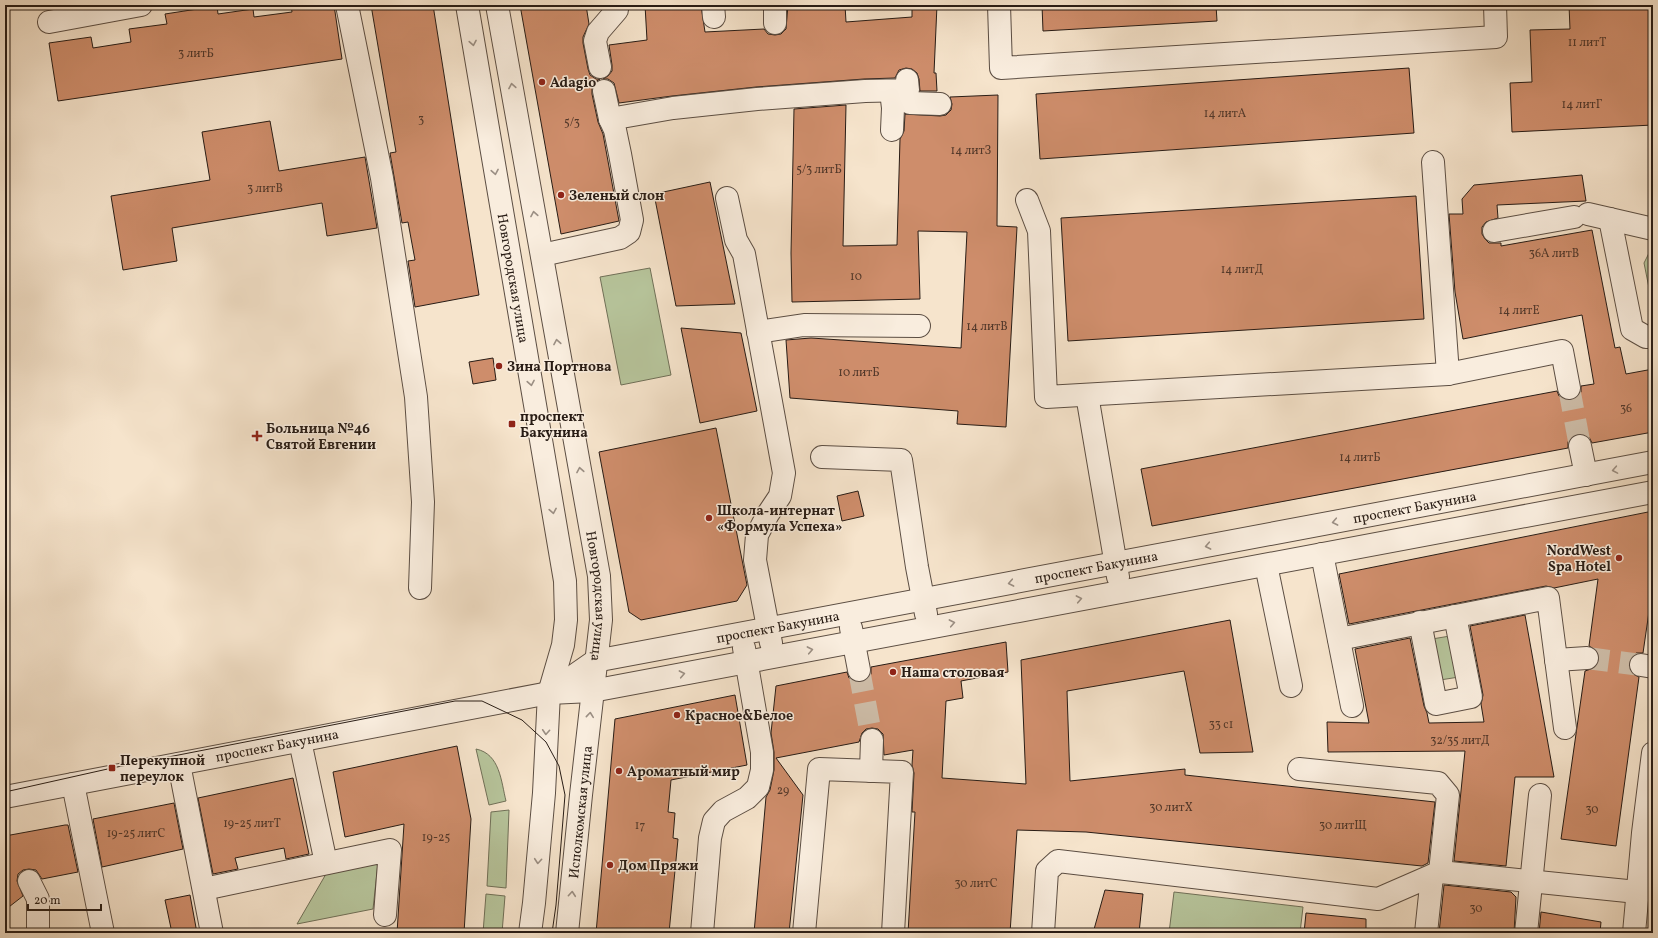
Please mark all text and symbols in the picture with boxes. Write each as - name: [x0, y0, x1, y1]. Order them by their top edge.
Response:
- house number: 11 литТ: [1568, 35, 1606, 51]
- one-way arrow: [468, 40, 477, 47]
- house number: 3 литБ: [178, 46, 214, 62]
- place label: Adagio: [550, 74, 596, 93]
- marker: Adagio: [537, 77, 547, 87]
- one-way arrow: [508, 83, 516, 89]
- house number: 14 литГ: [1562, 97, 1603, 113]
- house number: 14 литА: [1204, 106, 1247, 122]
- house number: 3: [418, 112, 424, 128]
- house number: 5/3: [564, 115, 580, 131]
- house number: 14 литЗ: [951, 143, 992, 159]
- house number: 5/3 литБ: [796, 162, 842, 178]
- one-way arrow: [490, 168, 499, 175]
- house number: 3 литВ: [247, 181, 283, 197]
- place label: Зеленый слон: [569, 187, 664, 206]
- marker: Зеленый слон: [556, 190, 566, 200]
- one-way arrow: [531, 211, 539, 217]
- street label: Новгородская улица: [492, 212, 532, 345]
- house number: 36А литВ: [1529, 246, 1579, 262]
- house number: 14 литД: [1221, 262, 1264, 278]
- house number: 10: [850, 269, 862, 285]
- house number: 14 литЕ: [1498, 303, 1540, 319]
- house number: 14 литВ: [966, 319, 1008, 335]
- one-way arrow: [553, 339, 562, 345]
- place label: Зина Портнова: [507, 358, 612, 377]
- marker: Зина Портнова: [494, 361, 504, 371]
- house number: 10 литБ: [838, 365, 880, 381]
- one-way arrow: [526, 379, 535, 386]
- house number: 36: [1620, 401, 1632, 417]
- place label: проспект Бакунина: [520, 408, 588, 443]
- marker: проспект Бакунина: [507, 419, 517, 429]
- place label: Больница №46 Святой Евгении: [266, 420, 376, 455]
- marker: Больница №46 Святой Евгении: [251, 430, 263, 442]
- house number: 14 литБ: [1339, 450, 1381, 466]
- one-way arrow: [1612, 465, 1618, 473]
- one-way arrow: [576, 467, 585, 473]
- street label: проспект Бакунина: [1352, 487, 1478, 529]
- place label: Школа-интернат «Формула Успеха»: [717, 502, 842, 537]
- one-way arrow: [548, 508, 557, 514]
- marker: Школа-интернат «Формула Успеха»: [704, 513, 714, 523]
- one-way arrow: [1332, 517, 1339, 525]
- street label: Новгородская улица: [580, 530, 609, 662]
- one-way arrow: [1205, 541, 1211, 549]
- place label: NordWest Spa Hotel: [1547, 542, 1611, 577]
- street label: проспект Бакунина: [1033, 547, 1160, 589]
- marker: NordWest Spa Hotel: [1614, 553, 1624, 563]
- one-way arrow: [1008, 578, 1014, 586]
- one-way arrow: [1076, 595, 1083, 604]
- street label: проспект Бакунина: [715, 607, 841, 649]
- one-way arrow: [948, 619, 955, 628]
- one-way arrow: [807, 646, 813, 655]
- place label: Наша столовая: [901, 664, 1004, 683]
- marker: Наша столовая: [888, 667, 898, 677]
- one-way arrow: [679, 670, 685, 678]
- place label: Красное&Белое: [685, 707, 793, 726]
- marker: Красное&Белое: [672, 710, 682, 720]
- one-way arrow: [585, 712, 594, 718]
- house number: 33 с1: [1209, 717, 1233, 733]
- street label: проспект Бакунина: [214, 725, 341, 768]
- one-way arrow: [542, 728, 551, 735]
- house number: 32/35 литД: [1430, 733, 1490, 749]
- street label: Исполкомская улица: [565, 745, 598, 880]
- place label: Перекупной переулок: [120, 752, 205, 787]
- marker: Перекупной переулок: [107, 763, 117, 773]
- place label: Ароматный мир: [627, 763, 740, 782]
- marker: Ароматный мир: [614, 766, 624, 776]
- house number: 29: [777, 783, 789, 799]
- house number: 30 литХ: [1149, 800, 1193, 816]
- house number: 30: [1585, 802, 1599, 818]
- house number: 19-25 литТ: [223, 816, 281, 832]
- house number: 17: [635, 818, 645, 834]
- house number: 30 литЩ: [1319, 818, 1367, 834]
- house number: 19-25 литС: [107, 826, 165, 842]
- house number: 19-25: [422, 830, 450, 846]
- place label: Дом Пряжи: [618, 857, 699, 876]
- one-way arrow: [534, 858, 543, 864]
- marker: Дом Пряжи: [605, 860, 615, 870]
- house number: 30 литС: [954, 876, 998, 892]
- scale bar: [28, 886, 101, 912]
- one-way arrow: [567, 891, 576, 897]
- text: 20 m: [34, 893, 61, 909]
- house number: 30: [1469, 901, 1483, 917]

